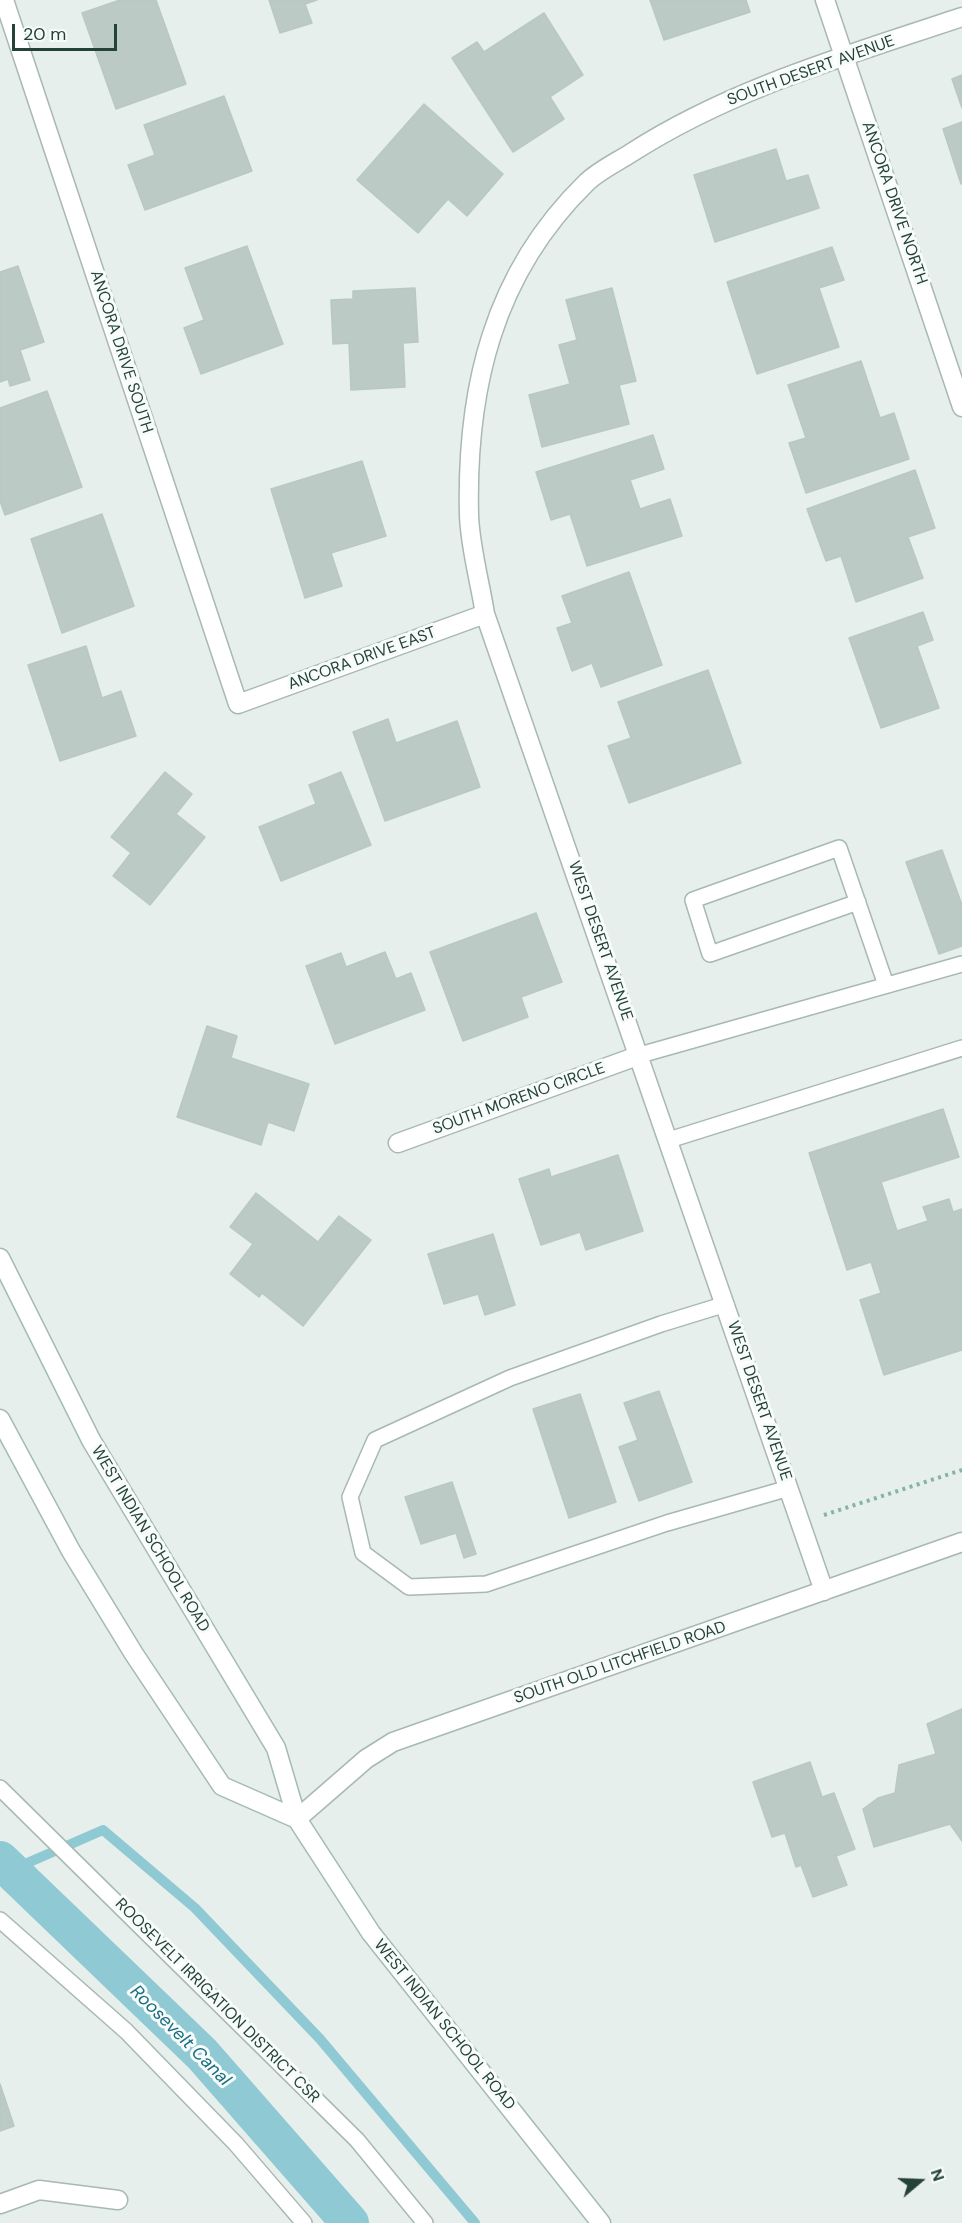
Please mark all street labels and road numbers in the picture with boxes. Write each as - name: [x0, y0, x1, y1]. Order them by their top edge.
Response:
- street label: SOUTH DESERT AVENUE: [725, 32, 897, 110]
- street label: ANCORA DRIVE NORTH: [857, 119, 931, 287]
- street label: ANCORA DRIVE SOUTH: [86, 268, 156, 436]
- street label: ANCORA DRIVE EAST: [286, 623, 438, 695]
- street label: WEST DESERT AVENUE: [564, 859, 636, 1023]
- street label: SOUTH MORENO CIRCLE: [430, 1059, 608, 1139]
- street label: WEST DESERT AVENUE: [723, 1319, 795, 1483]
- street label: WEST INDIAN SCHOOL ROAD: [87, 1442, 213, 1636]
- street label: SOUTH OLD LITCHFIELD ROAD: [511, 1618, 729, 1708]
- street label: ROOSEVELT IRRIGATION DISTRICT CSR: [111, 1895, 323, 2107]
- street label: WEST INDIAN SCHOOL ROAD: [369, 1936, 519, 2114]

